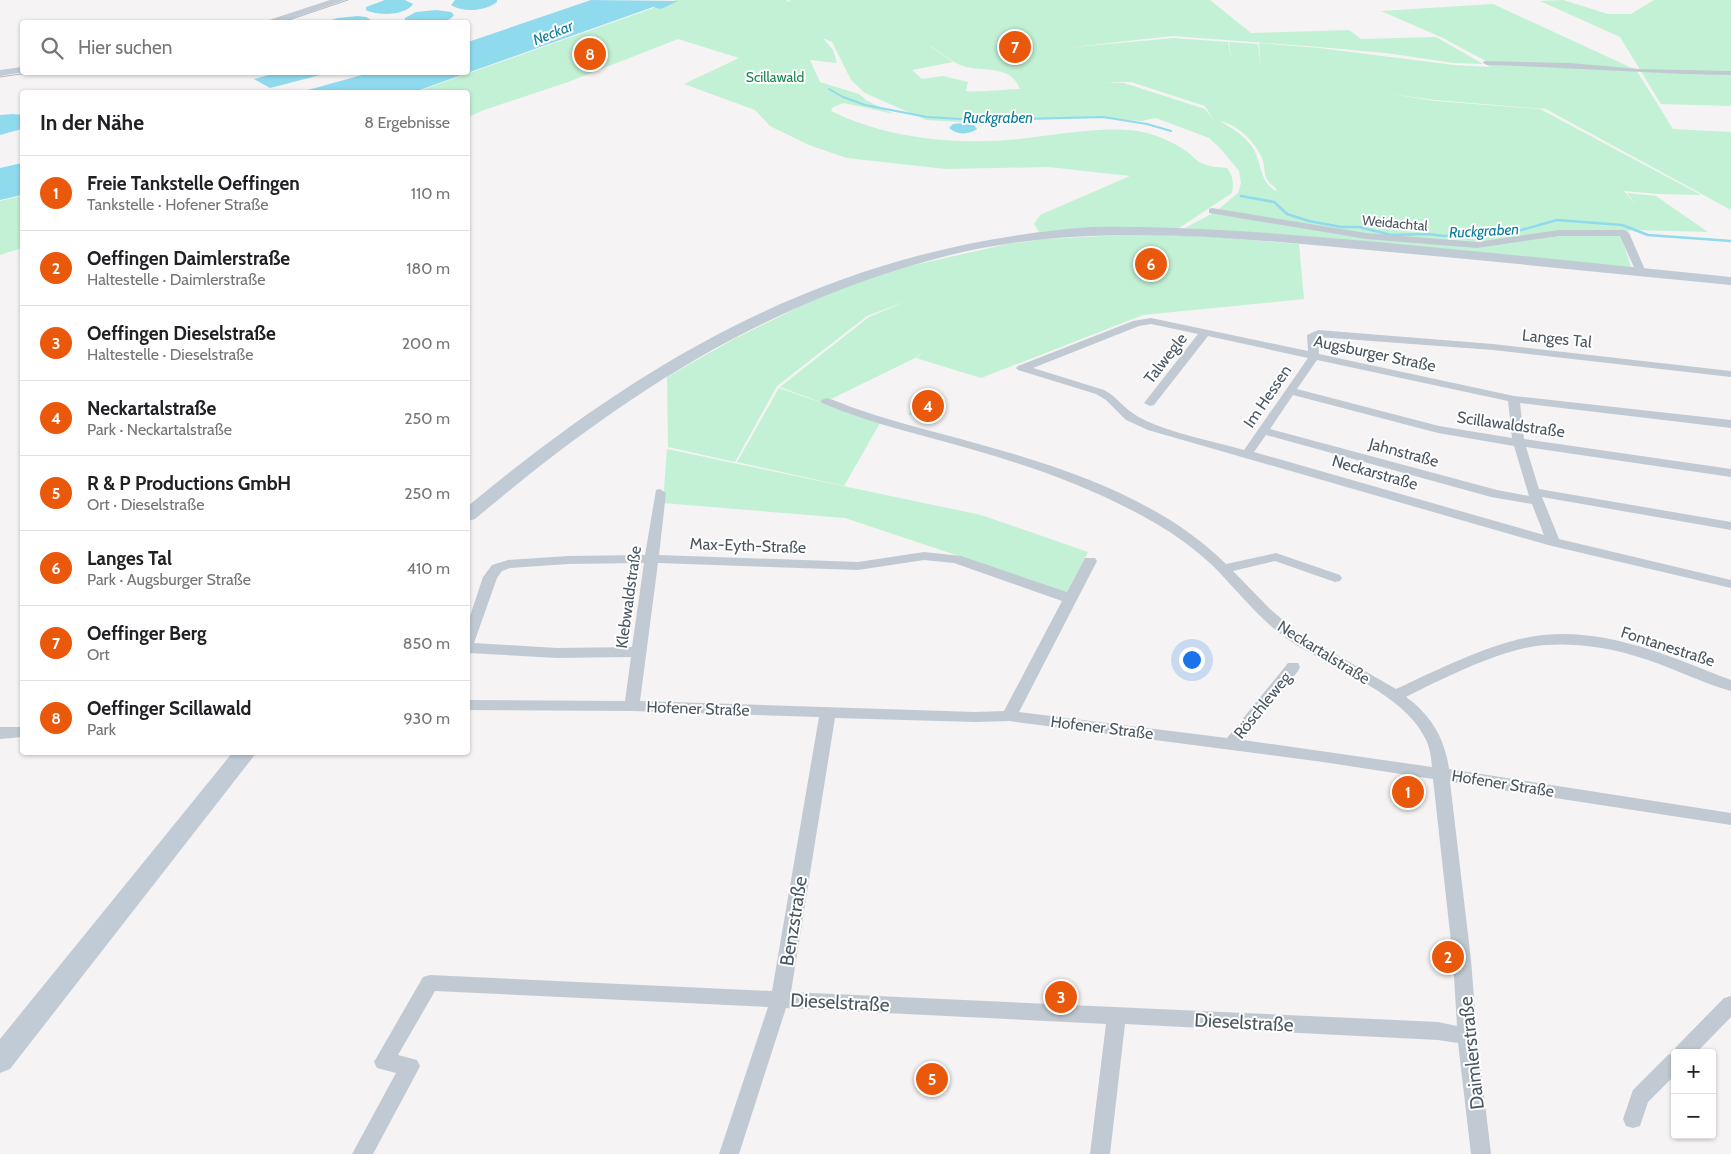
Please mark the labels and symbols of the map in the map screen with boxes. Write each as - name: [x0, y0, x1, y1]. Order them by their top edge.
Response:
- water label: Neckar: [530, 16, 577, 49]
- pin: 7: [999, 28, 1031, 66]
- pin: 8: [574, 35, 606, 73]
- park label: Scillawald: [746, 68, 804, 86]
- water label: Ruckgraben: [963, 109, 1033, 127]
- street label: Weidachtal: [1361, 211, 1429, 235]
- water label: Ruckgraben: [1448, 220, 1520, 242]
- pin: 6: [1135, 245, 1167, 283]
- street label: Langes Tal: [1521, 325, 1593, 352]
- street label: Talwegle: [1140, 329, 1191, 387]
- street label: Augsburger Straße: [1312, 331, 1438, 376]
- street label: Im Hessen: [1240, 361, 1295, 431]
- pin: 4: [912, 387, 944, 425]
- street label: Scillawaldstraße: [1456, 408, 1566, 441]
- street label: Jahnstraße: [1366, 434, 1441, 471]
- street label: Neckarstraße: [1330, 451, 1420, 494]
- street label: Max-Eyth-Straße: [689, 534, 807, 557]
- street label: Klebwaldstraße: [612, 544, 645, 650]
- street label: Neckartalstraße: [1274, 617, 1373, 688]
- street label: Fontanestraße: [1619, 622, 1717, 671]
- your location: [1179, 647, 1205, 673]
- street label: Röschleweg: [1230, 667, 1296, 742]
- street label: Hofener Straße: [646, 697, 750, 720]
- street label: Hofener Straße: [1049, 712, 1154, 743]
- street label: Hofener Straße: [1450, 766, 1555, 801]
- pin: 1: [1392, 773, 1424, 811]
- street label: Benzstraße: [775, 874, 812, 968]
- pin: 2: [1432, 938, 1464, 976]
- pin: 3: [1045, 978, 1077, 1016]
- street label: Dieselstraße: [790, 988, 890, 1017]
- street label: Daimlerstraße: [1454, 995, 1489, 1111]
- street label: Dieselstraße: [1194, 1008, 1294, 1037]
- pin: 5: [916, 1060, 948, 1098]

